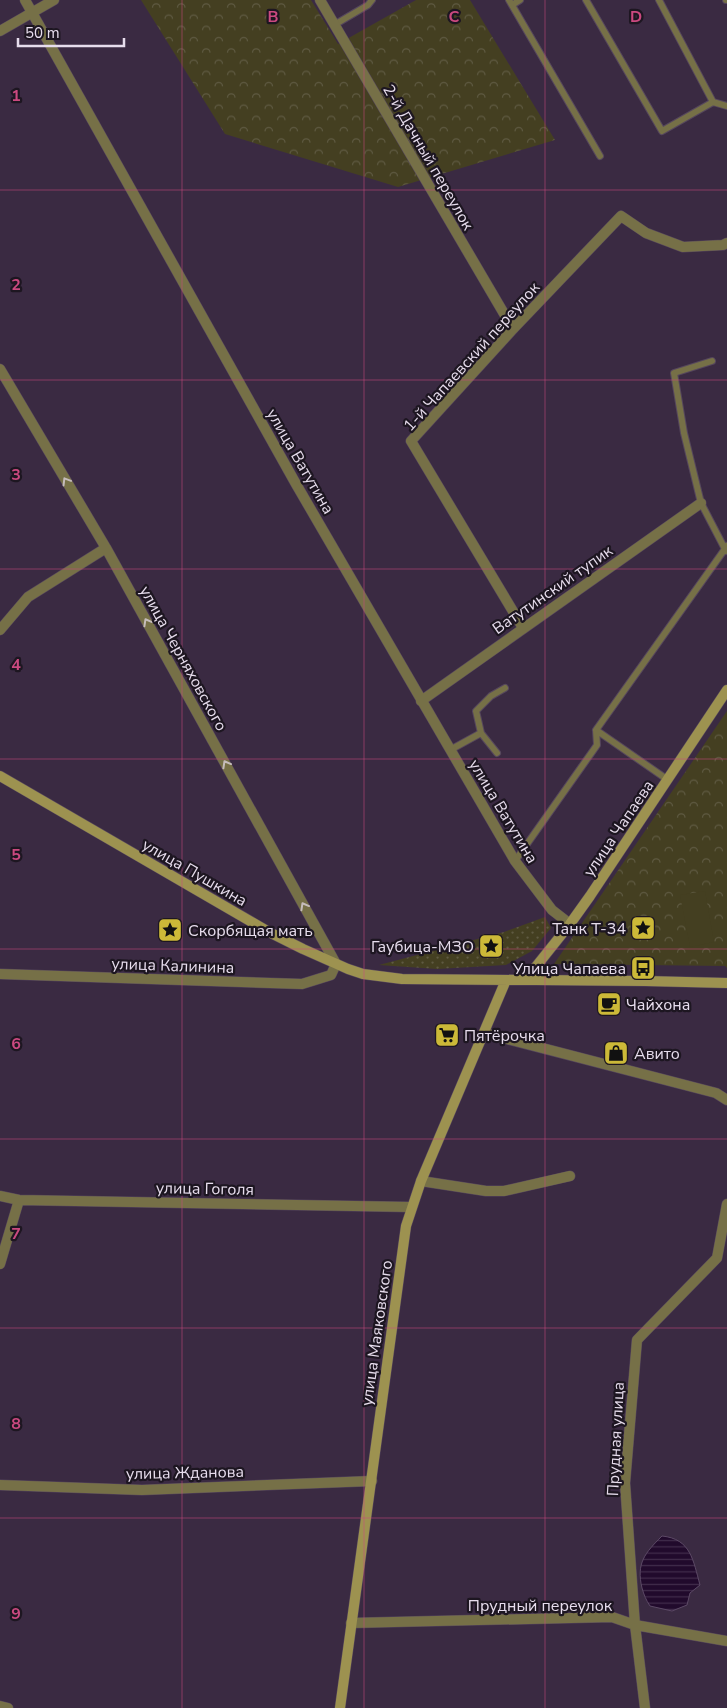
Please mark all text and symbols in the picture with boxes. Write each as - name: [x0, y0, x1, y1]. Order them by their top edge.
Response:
- text: B: [267, 6, 279, 28]
- text: C: [449, 6, 460, 28]
- text: D: [630, 6, 642, 28]
- scale bar: [18, 15, 124, 47]
- text: 50 m: [25, 23, 60, 43]
- street label: 2-й Дачный переулок: [377, 81, 479, 235]
- text: 1: [11, 85, 21, 107]
- text: 2: [11, 274, 21, 296]
- street label: 1-й Чапаевский переулок: [399, 277, 545, 436]
- street label: улица Ватутина: [261, 405, 339, 518]
- text: 3: [11, 464, 21, 486]
- one-way arrow: [63, 477, 73, 486]
- street label: Ватутинский тупик: [488, 540, 618, 640]
- street label: улица Черняховского: [134, 582, 232, 735]
- one-way arrow: [143, 618, 153, 627]
- text: 4: [11, 654, 21, 676]
- street label: улица Ватутина: [463, 755, 543, 868]
- one-way arrow: [222, 760, 232, 769]
- street label: улица Чапаева: [578, 776, 659, 881]
- street label: улица Пушкина: [138, 834, 251, 912]
- text: 5: [11, 844, 21, 866]
- one-way arrow: [301, 902, 311, 911]
- place icon: Танк Т-34: [630, 915, 656, 941]
- place icon: Скорбящая мать: [157, 917, 183, 943]
- place label: Танк Т-34: [552, 918, 626, 940]
- place label: Скорбящая мать: [188, 920, 313, 942]
- place icon: Гаубица-МЗО: [478, 933, 504, 959]
- place label: Гаубица-МЗО: [371, 936, 474, 958]
- street label: улица Калинина: [111, 953, 235, 979]
- bus stop icon: Улица Чапаева: [630, 955, 656, 981]
- place label: Улица Чапаева: [512, 958, 626, 980]
- cafe icon: Чайхона: [596, 991, 622, 1017]
- place label: Чайхона: [626, 994, 690, 1016]
- supermarket icon: Пятёрочка: [434, 1022, 460, 1048]
- place label: Пятёрочка: [464, 1025, 545, 1047]
- text: 6: [11, 1033, 21, 1055]
- shop icon: Авито: [603, 1040, 629, 1066]
- place label: Авито: [634, 1043, 680, 1065]
- street label: улица Гоголя: [156, 1177, 254, 1201]
- text: 7: [11, 1223, 21, 1245]
- street label: улица Маяковского: [356, 1259, 398, 1407]
- street label: Прудная улица: [602, 1381, 630, 1497]
- text: 8: [11, 1413, 21, 1435]
- street label: улица Жданова: [126, 1461, 244, 1485]
- street label: Прудный переулок: [468, 1595, 613, 1617]
- text: 9: [11, 1603, 21, 1625]

